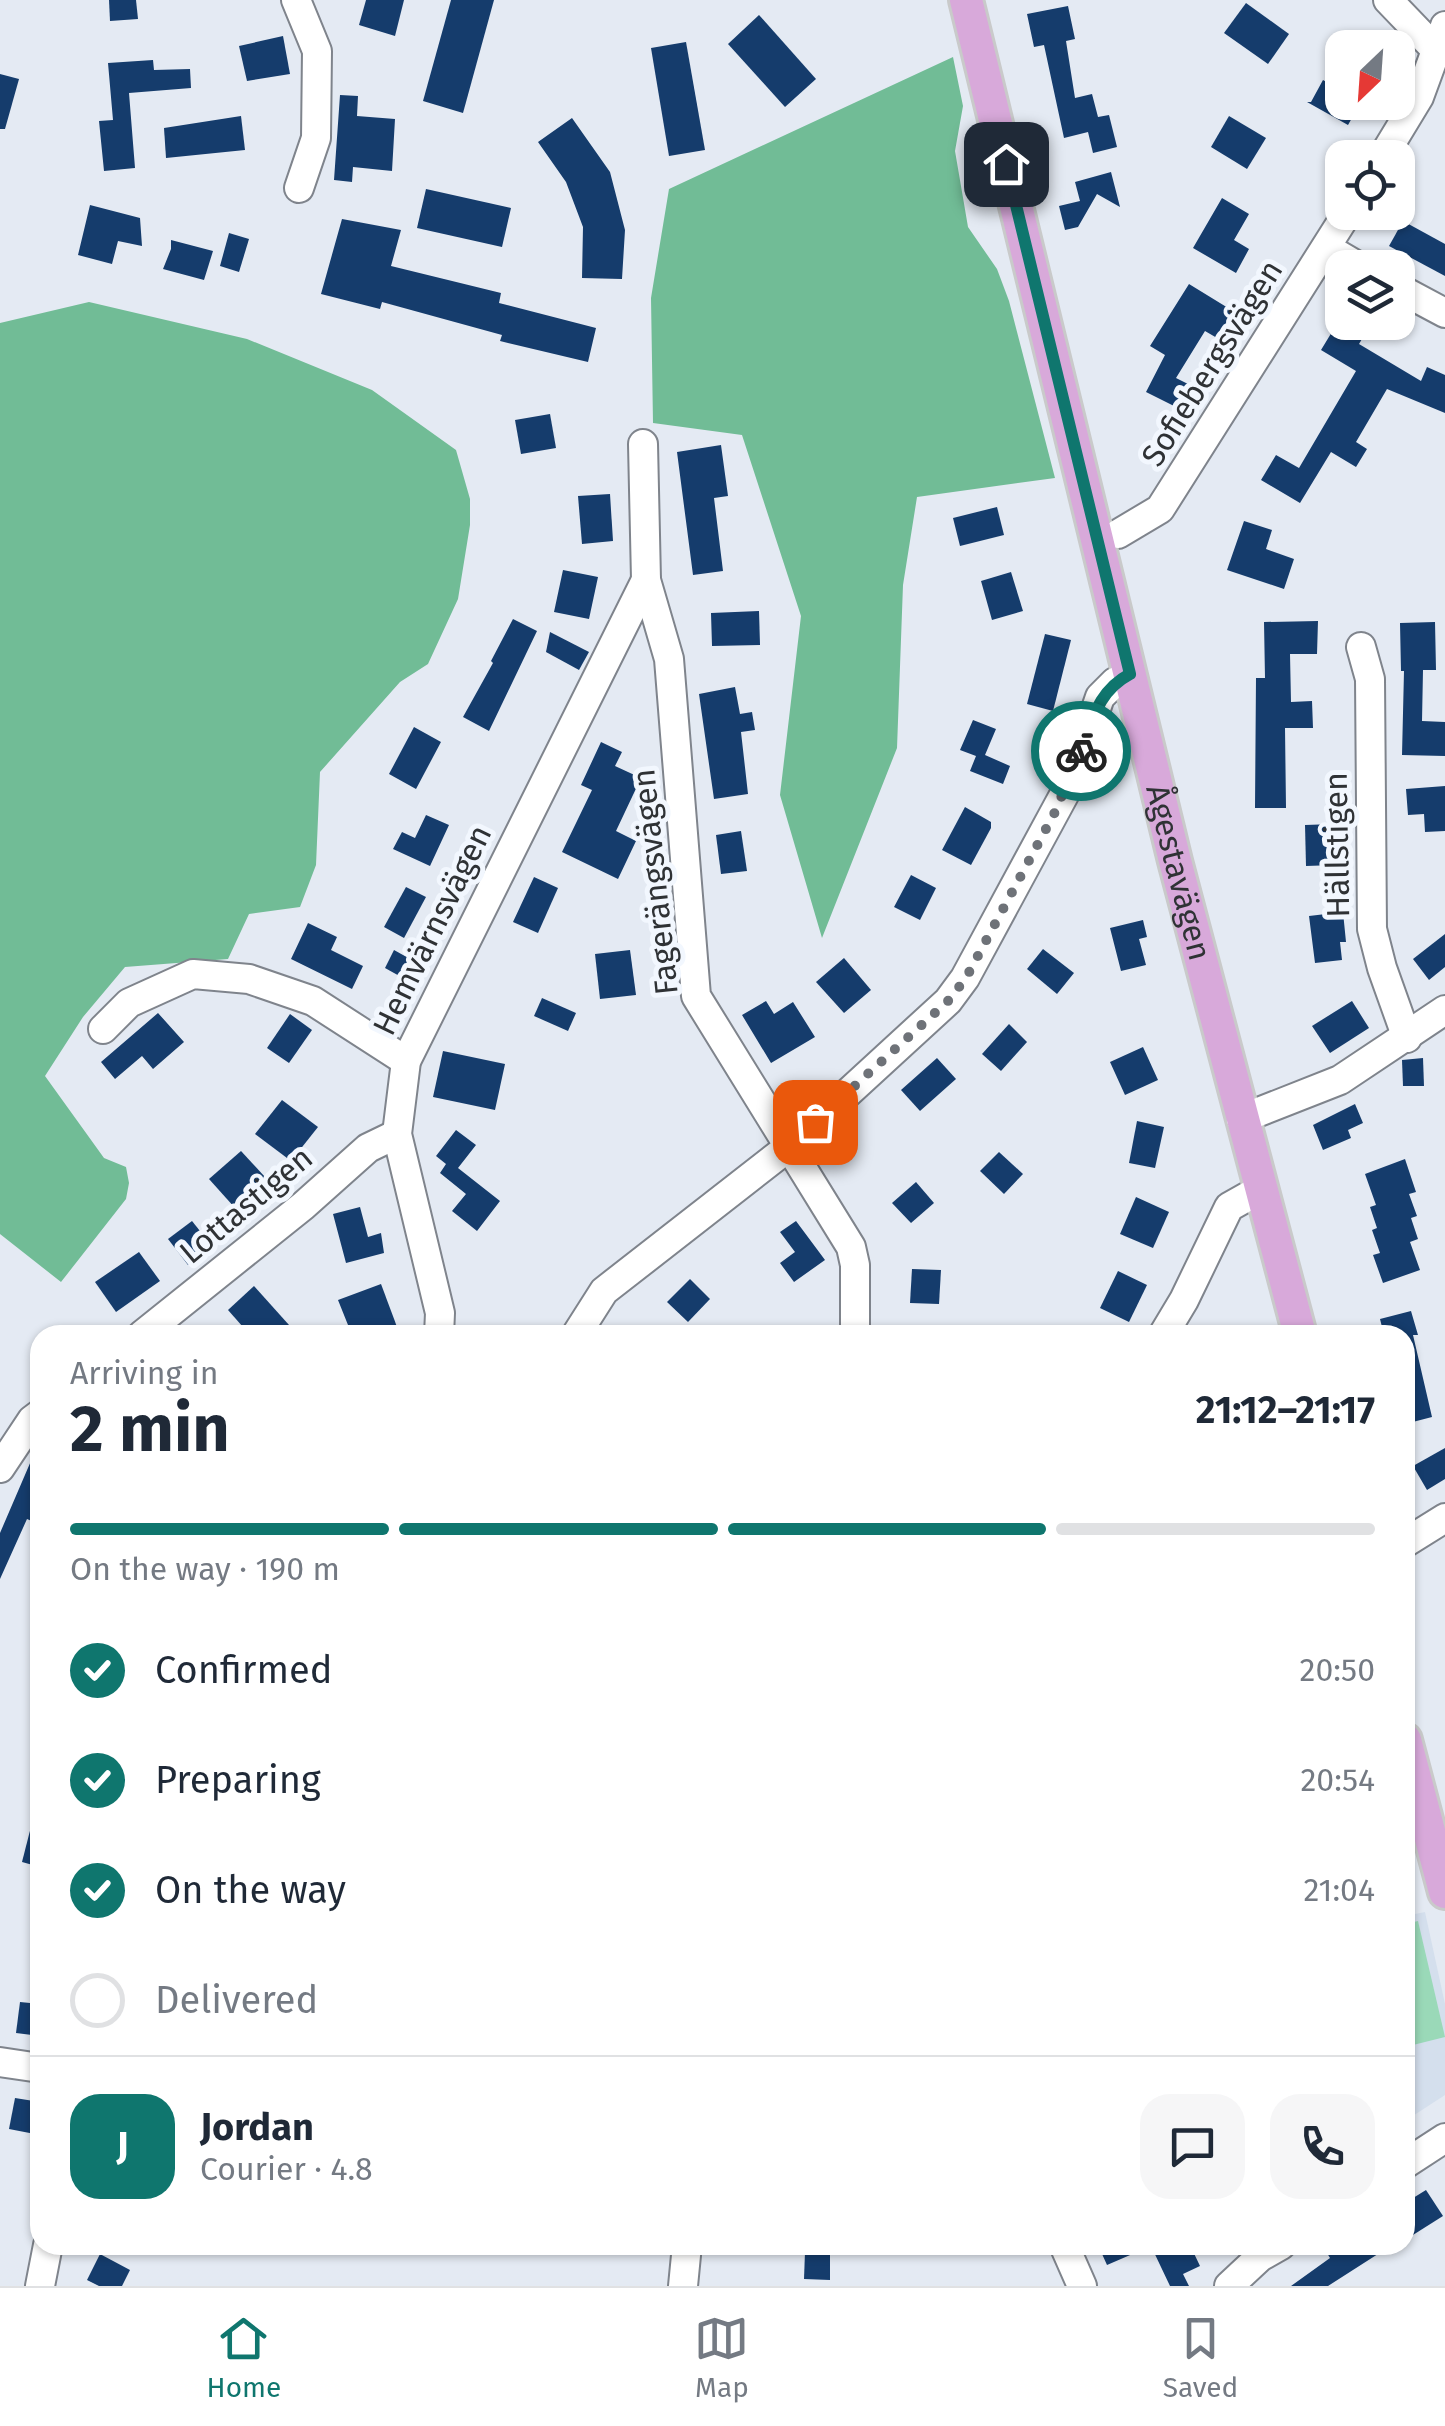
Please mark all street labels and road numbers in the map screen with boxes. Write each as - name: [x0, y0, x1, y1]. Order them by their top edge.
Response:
- street label: Sofiebergsvägen: [1133, 253, 1291, 473]
- street label: Fagerängsvägen: [624, 767, 686, 997]
- street label: Hällstigen: [1317, 772, 1357, 918]
- street label: Ågestavägen: [1138, 781, 1219, 964]
- street label: Hemvärnsvägen: [365, 819, 499, 1041]
- street label: Lottastigen: [172, 1138, 320, 1272]

